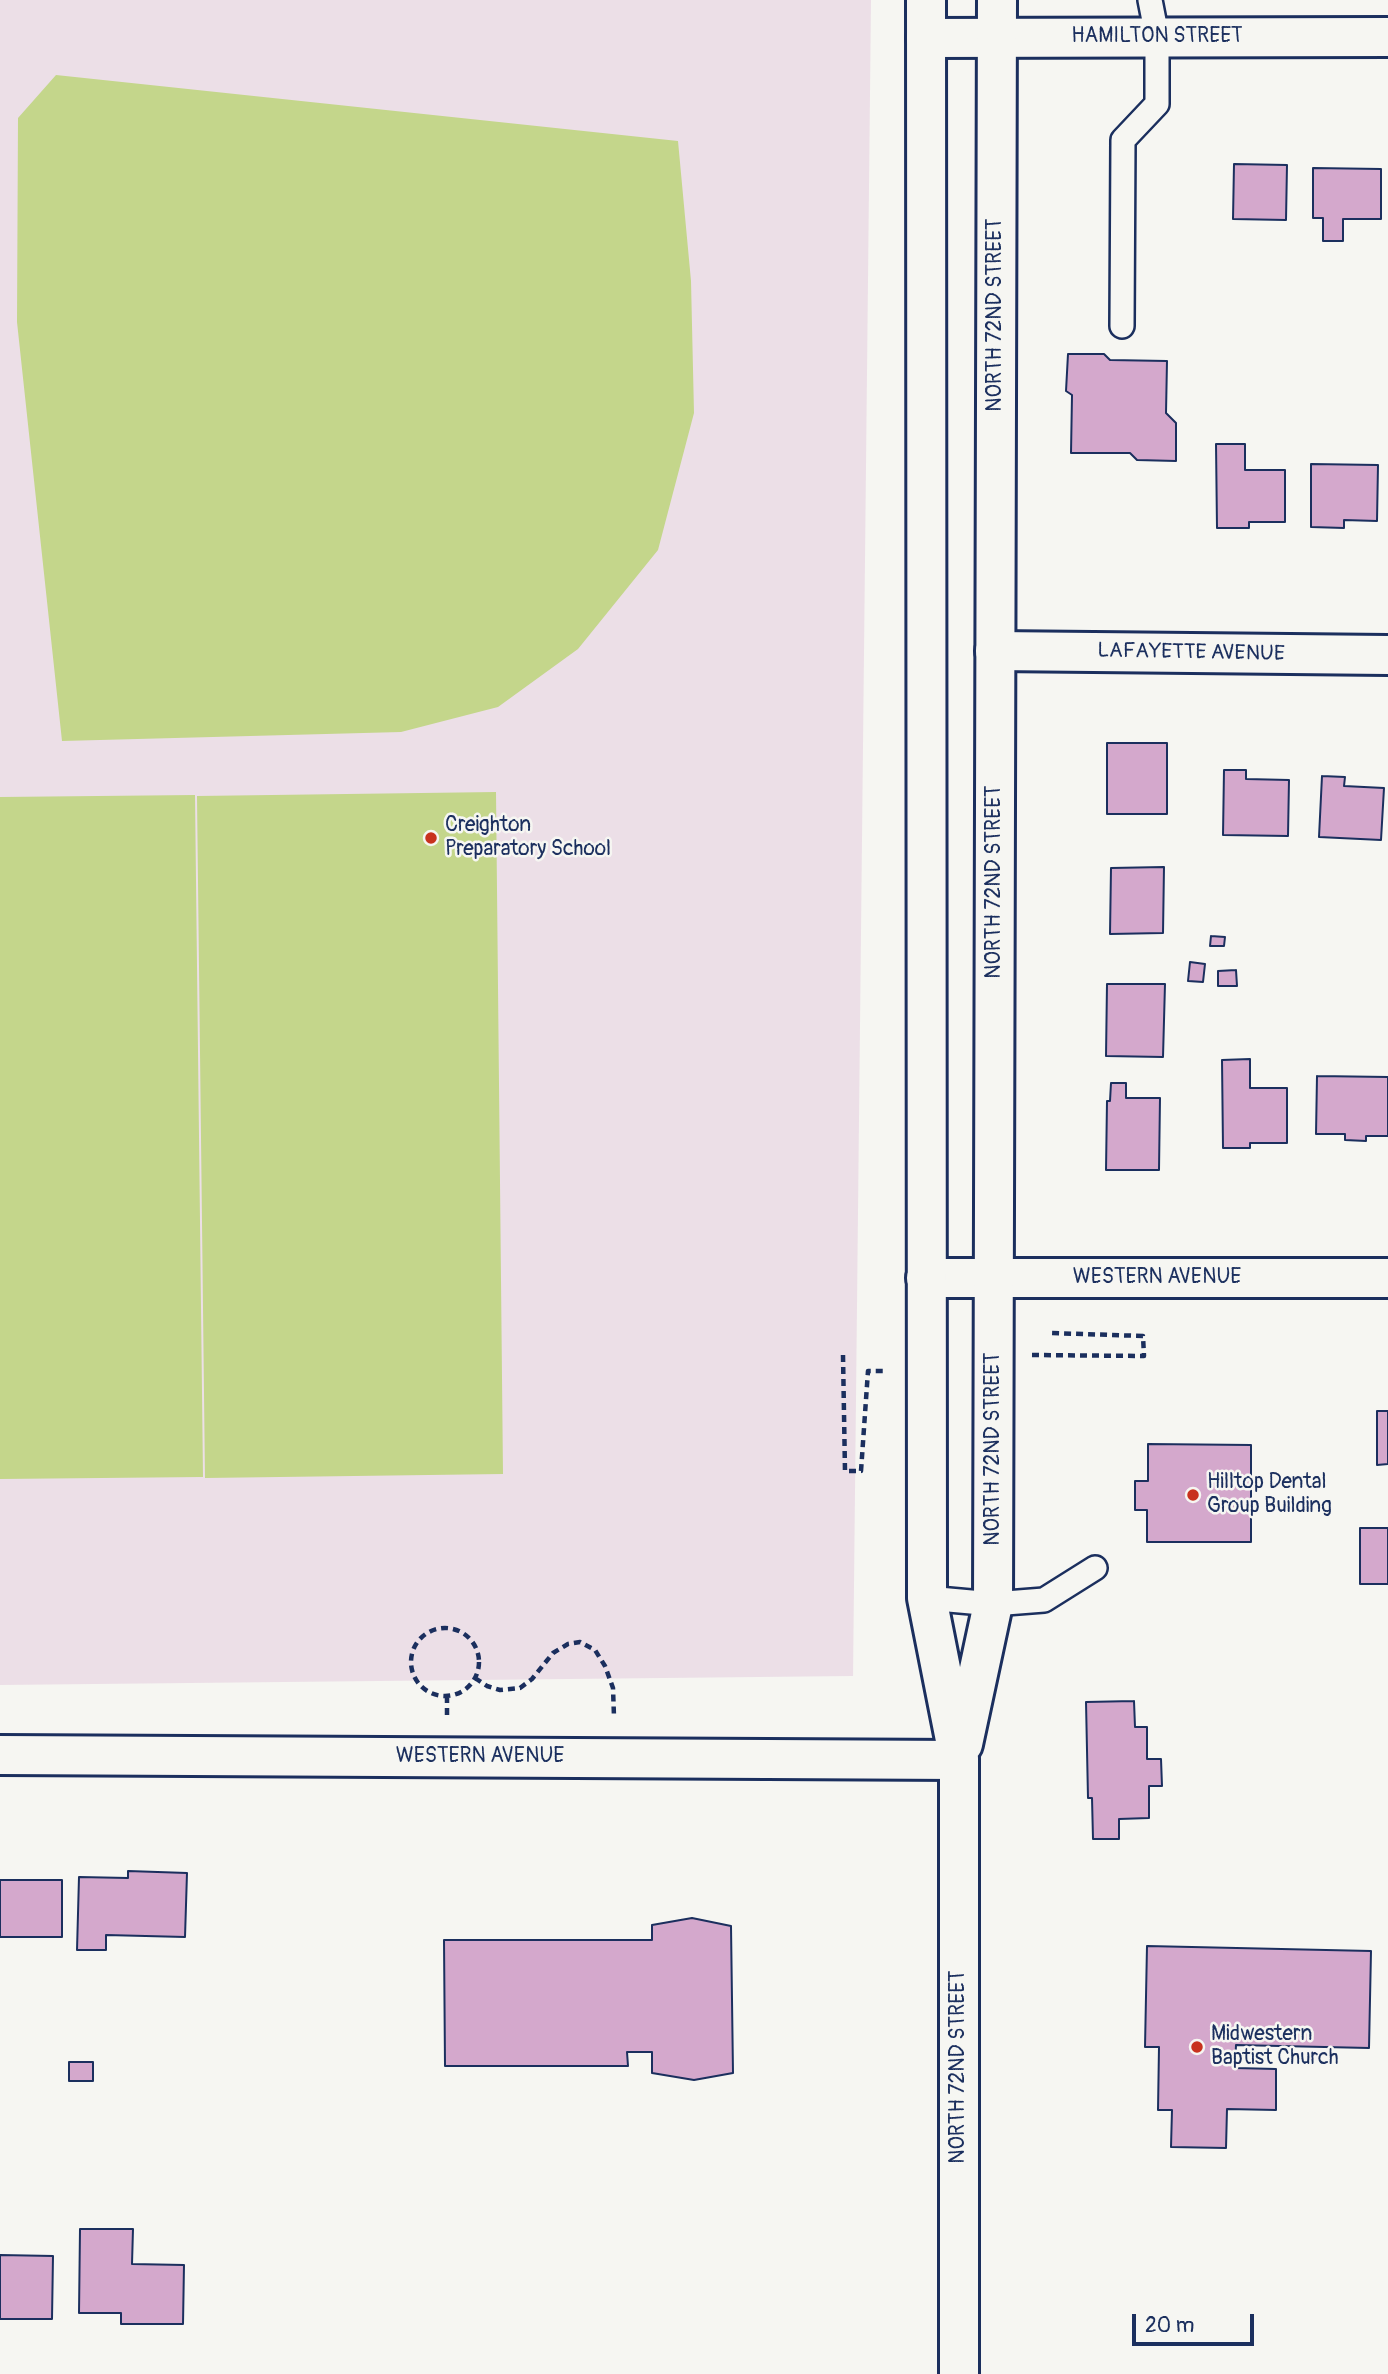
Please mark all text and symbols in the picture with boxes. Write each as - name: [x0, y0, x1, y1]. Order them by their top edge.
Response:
- street label: HAMILTON STREET: [1071, 24, 1243, 50]
- street label: NORTH 72ND STREET: [983, 218, 1009, 412]
- street label: LAFAYETTE AVENUE: [1097, 639, 1285, 667]
- street label: NORTH 72ND STREET: [982, 785, 1008, 979]
- place label: Creighton Preparatory School: [445, 813, 611, 863]
- marker: Creighton Preparatory School: [423, 830, 439, 846]
- street label: WESTERN AVENUE: [1073, 1265, 1241, 1291]
- street label: NORTH 72ND STREET: [981, 1352, 1007, 1546]
- place label: Hilltop Dental Group Building: [1207, 1470, 1332, 1520]
- marker: Hilltop Dental Group Building: [1185, 1487, 1201, 1503]
- street label: WESTERN AVENUE: [396, 1744, 564, 1770]
- street label: NORTH 72ND STREET: [946, 1970, 972, 2164]
- place label: Midwestern Baptist Church: [1211, 2022, 1339, 2072]
- marker: Midwestern Baptist Church: [1189, 2039, 1205, 2055]
- scale bar: [1136, 2300, 1258, 2344]
- text: 20 m: [1145, 2312, 1194, 2339]

